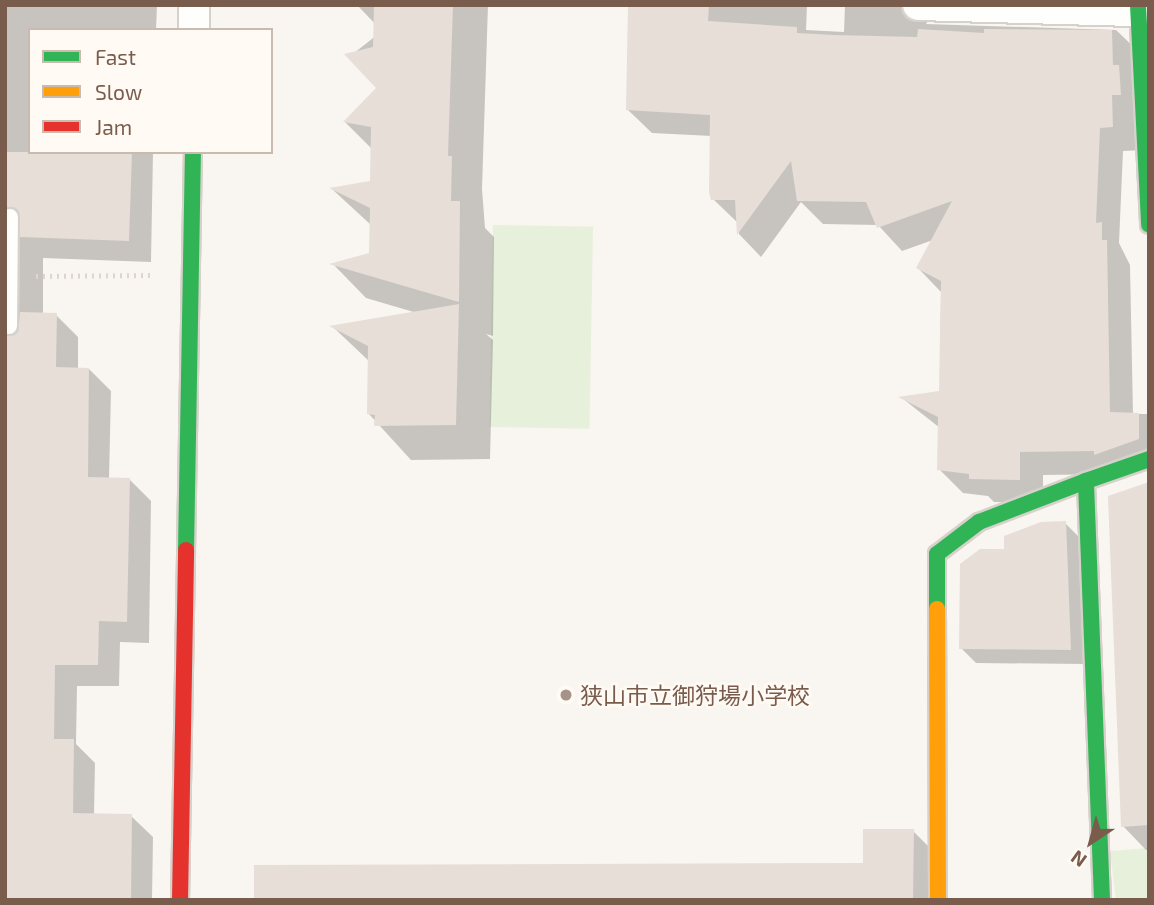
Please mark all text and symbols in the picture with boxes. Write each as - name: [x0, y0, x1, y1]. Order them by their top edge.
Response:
- legend: [28, 28, 273, 154]
- text: Fast: [95, 44, 136, 69]
- text: Slow: [95, 79, 142, 104]
- text: Jam: [95, 114, 132, 139]
- place label: 狭山市立御狩場小学校: [580, 681, 810, 709]
- marker: 狭山市立御狩場小学校: [558, 687, 574, 703]
- north arrow: [1056, 807, 1126, 877]
- text: N: [1066, 846, 1091, 873]

